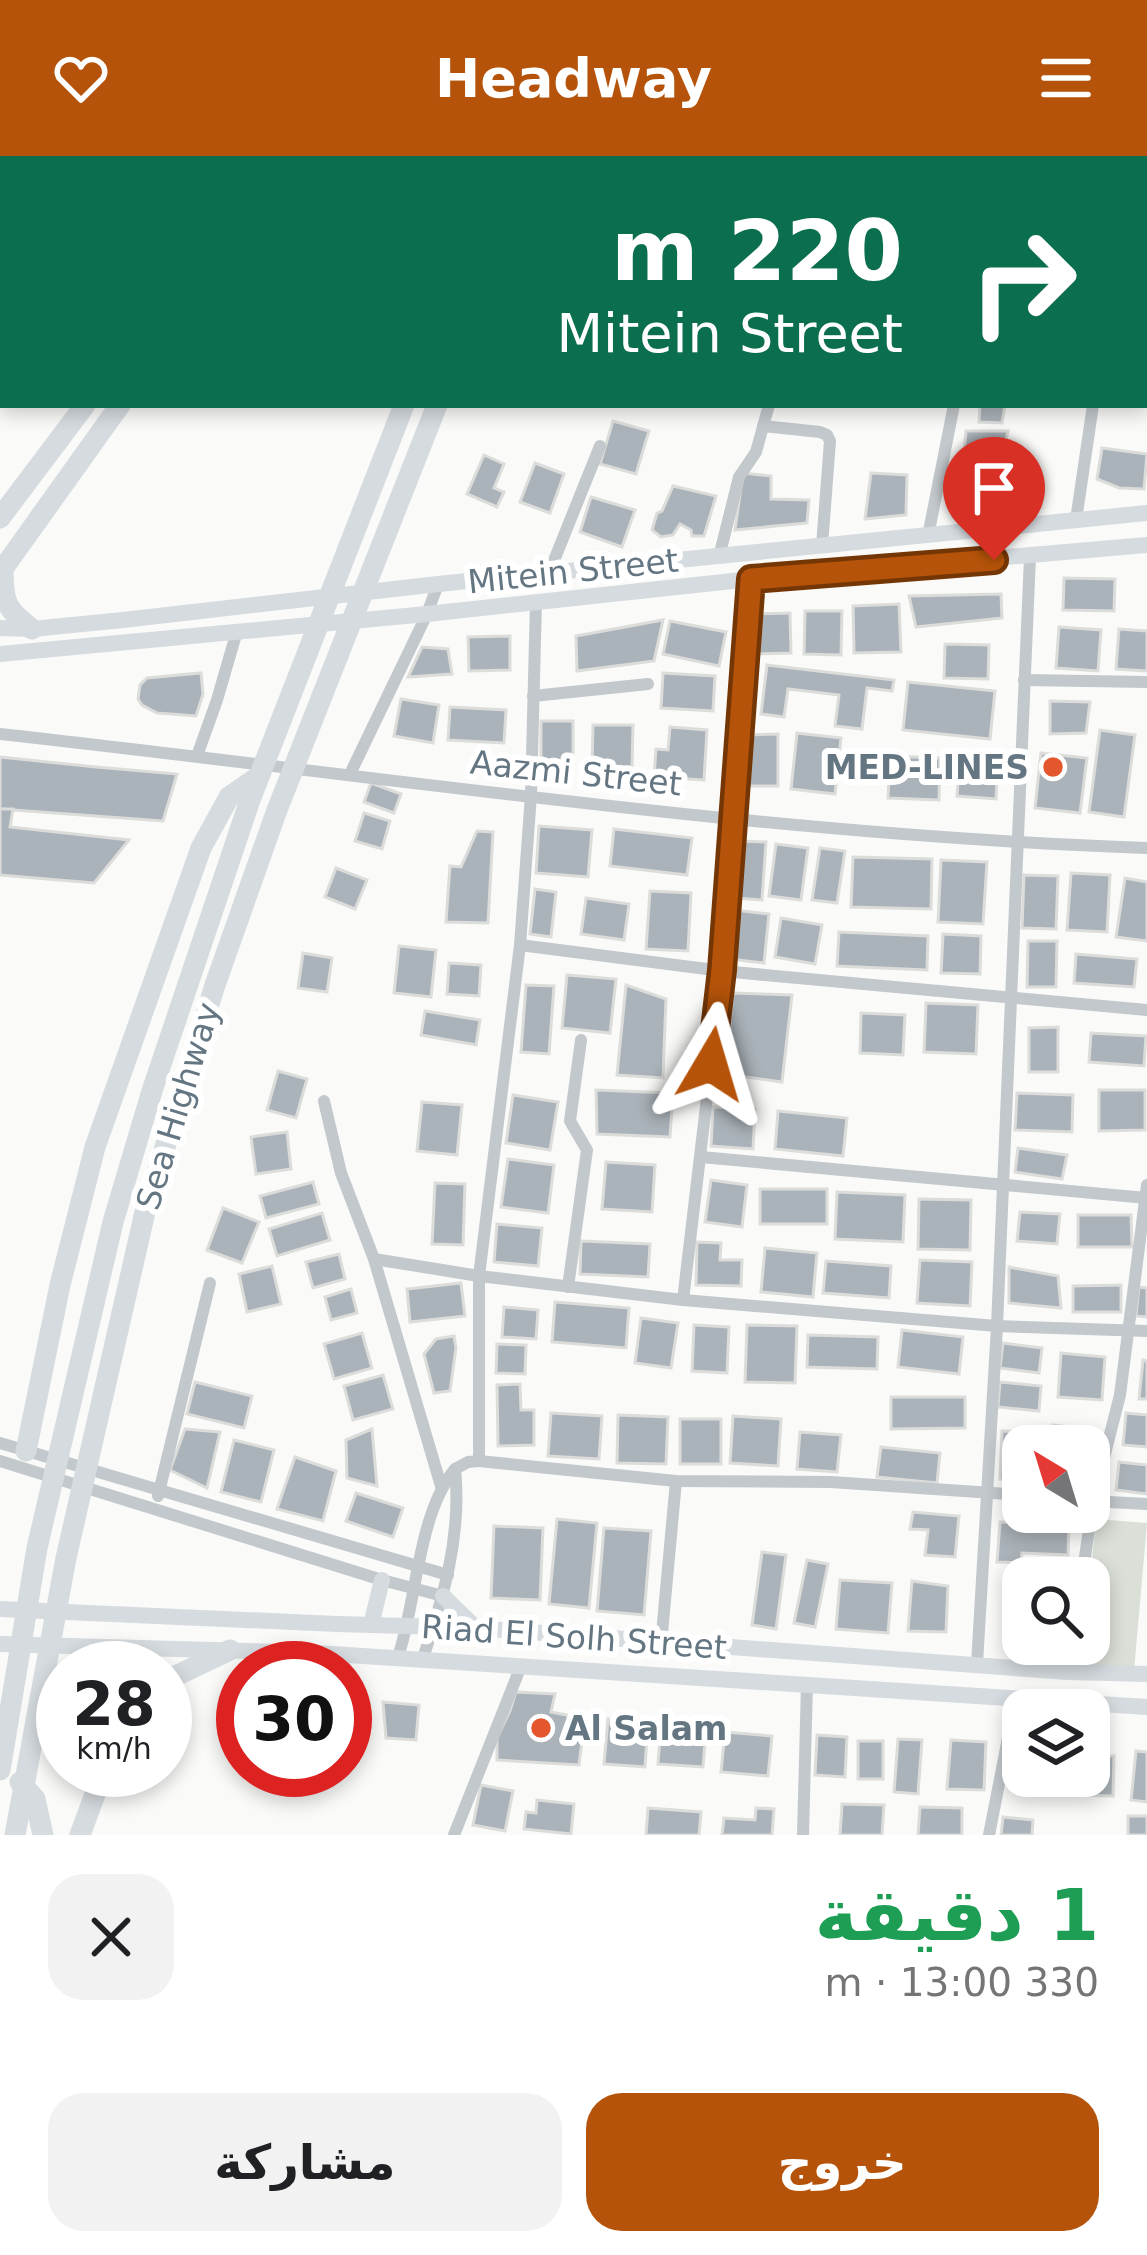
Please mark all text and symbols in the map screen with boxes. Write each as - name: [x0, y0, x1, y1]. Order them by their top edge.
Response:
- icon: heart: [48, 45, 114, 111]
- icon: menu: [1033, 45, 1099, 111]
- text: Headway: [435, 47, 712, 110]
- text: 220 m: [611, 202, 903, 300]
- icon: right: [945, 204, 1101, 360]
- text: Mitein Street: [557, 302, 903, 365]
- pin: [943, 437, 1045, 560]
- icon: arrive: [961, 455, 1027, 521]
- street label: Mitein Street: [466, 541, 680, 601]
- street label: Aazmi Street: [468, 743, 684, 803]
- place label: MED-LINES: [825, 748, 1029, 787]
- marker: MED-LINES: [1040, 754, 1066, 780]
- street label: Sea Highway: [128, 998, 228, 1214]
- position arrow: [648, 1001, 774, 1127]
- north arrow: [1002, 1425, 1110, 1533]
- map controls: [1002, 1425, 1110, 1797]
- button: search: [1002, 1557, 1110, 1665]
- street label: Riad El Solh Street: [420, 1607, 728, 1667]
- speed limit sign: 30: [216, 1641, 372, 1797]
- text: 28: [72, 1669, 156, 1739]
- button: layers: [1002, 1689, 1110, 1797]
- place label: Al Salam: [565, 1709, 727, 1748]
- marker: Al Salam: [528, 1715, 554, 1741]
- text: km/h: [76, 1731, 152, 1766]
- text: 1 دقيقة: [815, 1873, 1099, 1957]
- button: close: [48, 1874, 174, 2000]
- text: 330 m · 13:00: [825, 1960, 1099, 2005]
- button: مشاركة: [48, 2093, 562, 2231]
- button: خروج: [586, 2093, 1099, 2231]

